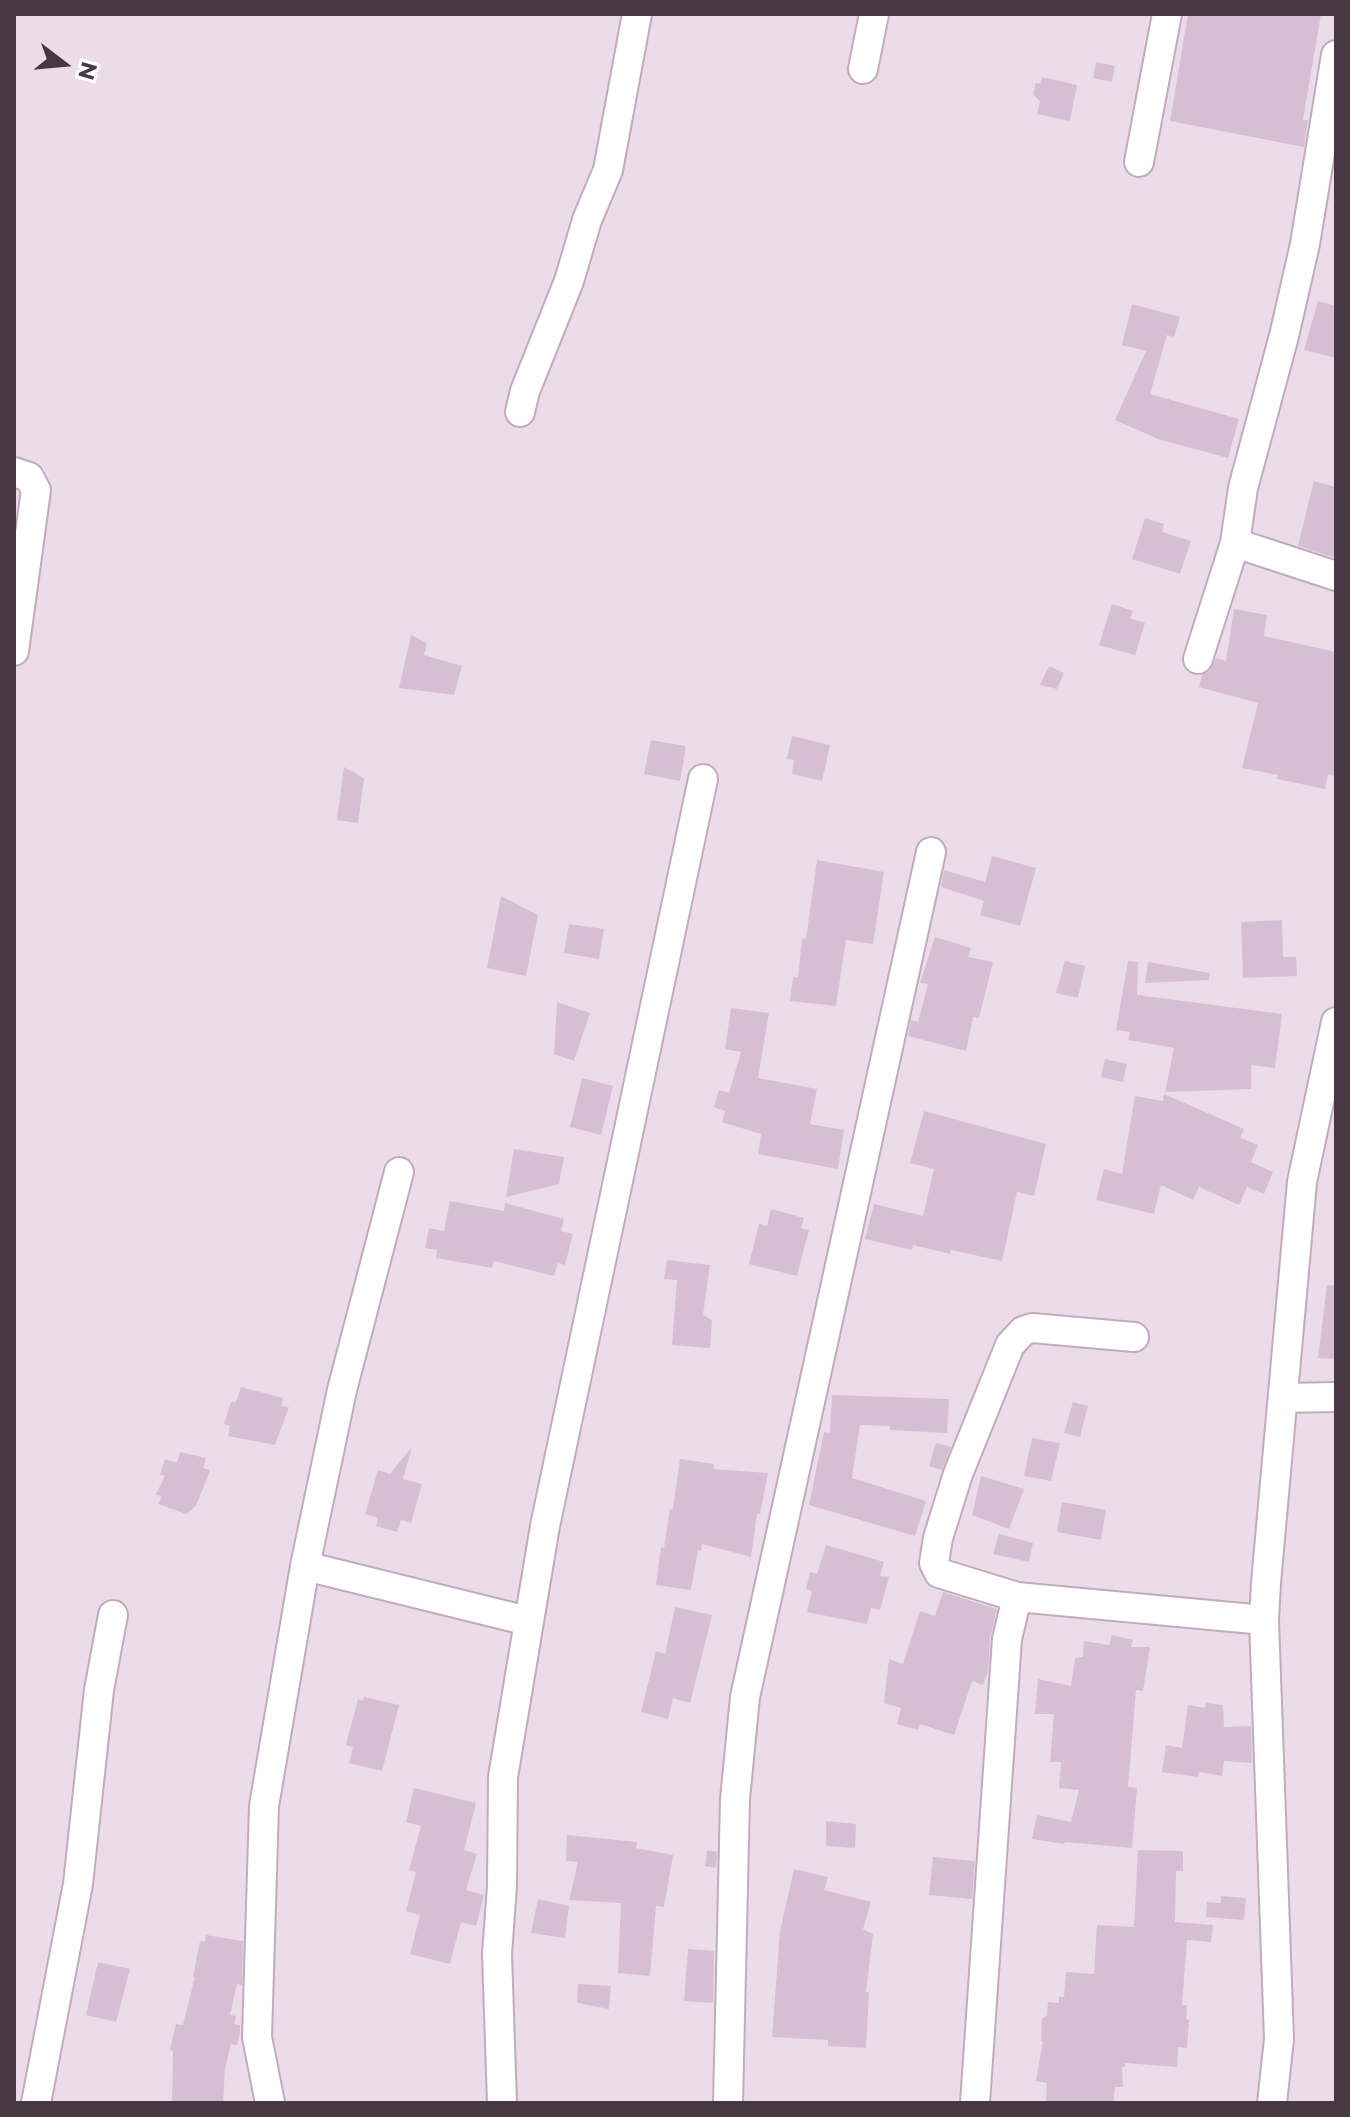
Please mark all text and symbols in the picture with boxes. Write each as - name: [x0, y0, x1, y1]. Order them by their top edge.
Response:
- north arrow: [24, 24, 104, 104]
- text: N: [72, 58, 103, 83]

